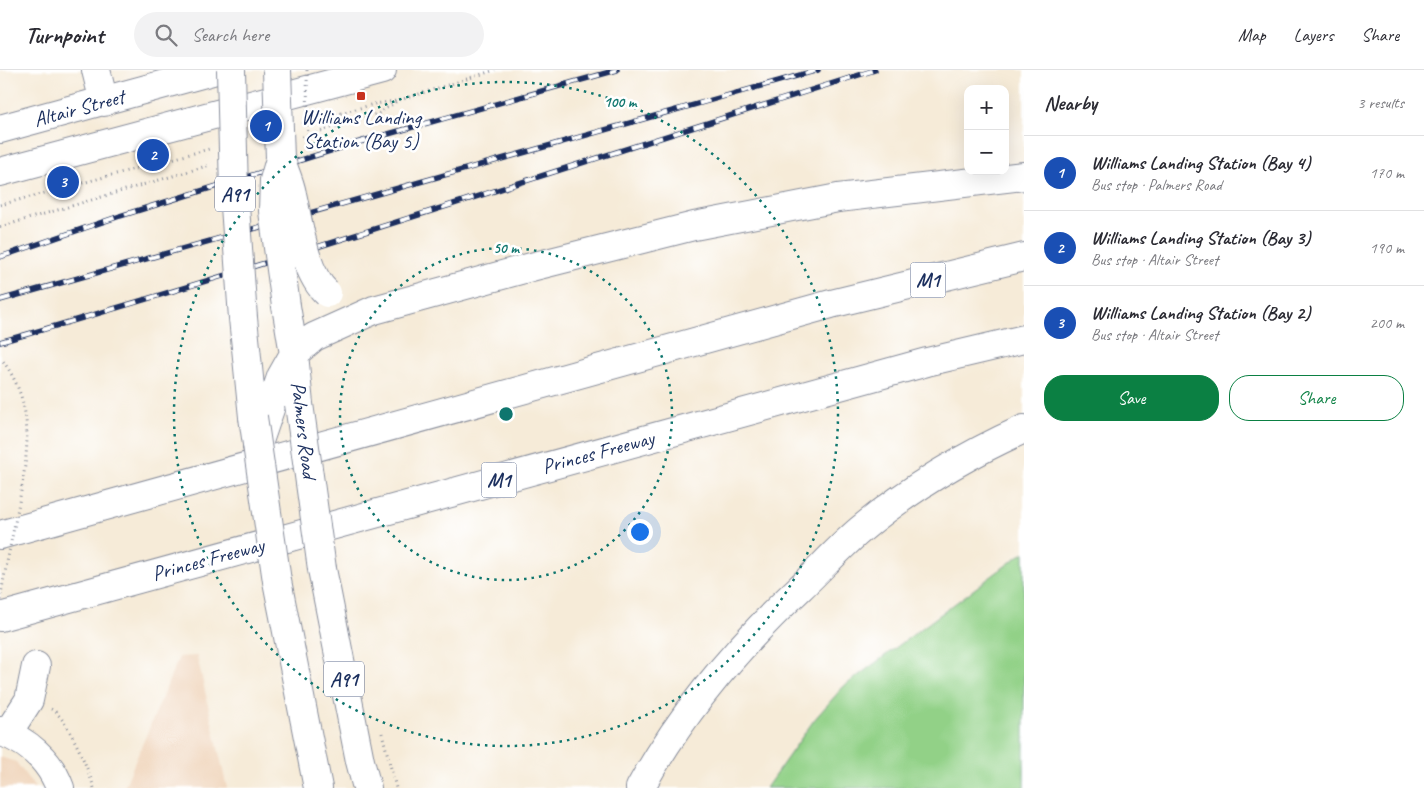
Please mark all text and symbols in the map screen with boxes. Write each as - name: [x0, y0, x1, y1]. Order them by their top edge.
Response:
- search box: [134, 12, 484, 57]
- text: Turnpoint: [25, 20, 104, 50]
- icon: search: [152, 21, 180, 49]
- text: Search here: [192, 23, 269, 47]
- text: Map: [1238, 24, 1266, 46]
- text: Layers: [1294, 24, 1333, 46]
- text: Share: [1361, 24, 1399, 46]
- street label: Altair Street: [31, 83, 130, 133]
- map controls: [964, 85, 1009, 175]
- button: +: [964, 85, 1009, 130]
- marker: Williams Landing Station (Bay 5): [355, 90, 367, 102]
- text: Nearby: [1044, 90, 1097, 116]
- text: 100 m: [604, 93, 638, 112]
- text: 3 results: [1357, 93, 1404, 113]
- place label: Williams Landing Station (Bay 5): [301, 104, 423, 154]
- pin: 1: [250, 107, 282, 145]
- button: −: [964, 130, 1009, 175]
- pin: 2: [137, 136, 169, 174]
- text: Williams Landing Station (Bay 4): [1091, 151, 1311, 175]
- pin: 3: [47, 163, 79, 201]
- text: 1: [1056, 163, 1064, 183]
- text: 170 m: [1370, 163, 1404, 183]
- text: Bus stop · Palmers Road: [1091, 175, 1222, 195]
- road number: A91: [215, 176, 255, 212]
- text: Williams Landing Station (Bay 3): [1091, 226, 1311, 250]
- text: 2: [1056, 238, 1064, 258]
- text: 190 m: [1370, 238, 1404, 258]
- text: 50 m: [493, 239, 520, 258]
- text: Bus stop · Altair Street: [1091, 250, 1218, 270]
- road number: M1: [910, 262, 946, 298]
- text: Williams Landing Station (Bay 2): [1091, 301, 1311, 325]
- text: 3: [1056, 313, 1064, 333]
- text: 200 m: [1370, 313, 1404, 333]
- text: Bus stop · Altair Street: [1091, 325, 1218, 345]
- button: Save: [1044, 375, 1219, 421]
- button: Share: [1229, 375, 1404, 421]
- street label: Palmers Road: [285, 380, 323, 483]
- centre of rings: [497, 405, 515, 423]
- street label: Princes Freeway: [539, 424, 659, 479]
- road number: M1: [482, 462, 516, 498]
- your location: [627, 519, 653, 545]
- street label: Princes Freeway: [149, 531, 269, 586]
- road number: A91: [324, 662, 364, 696]

